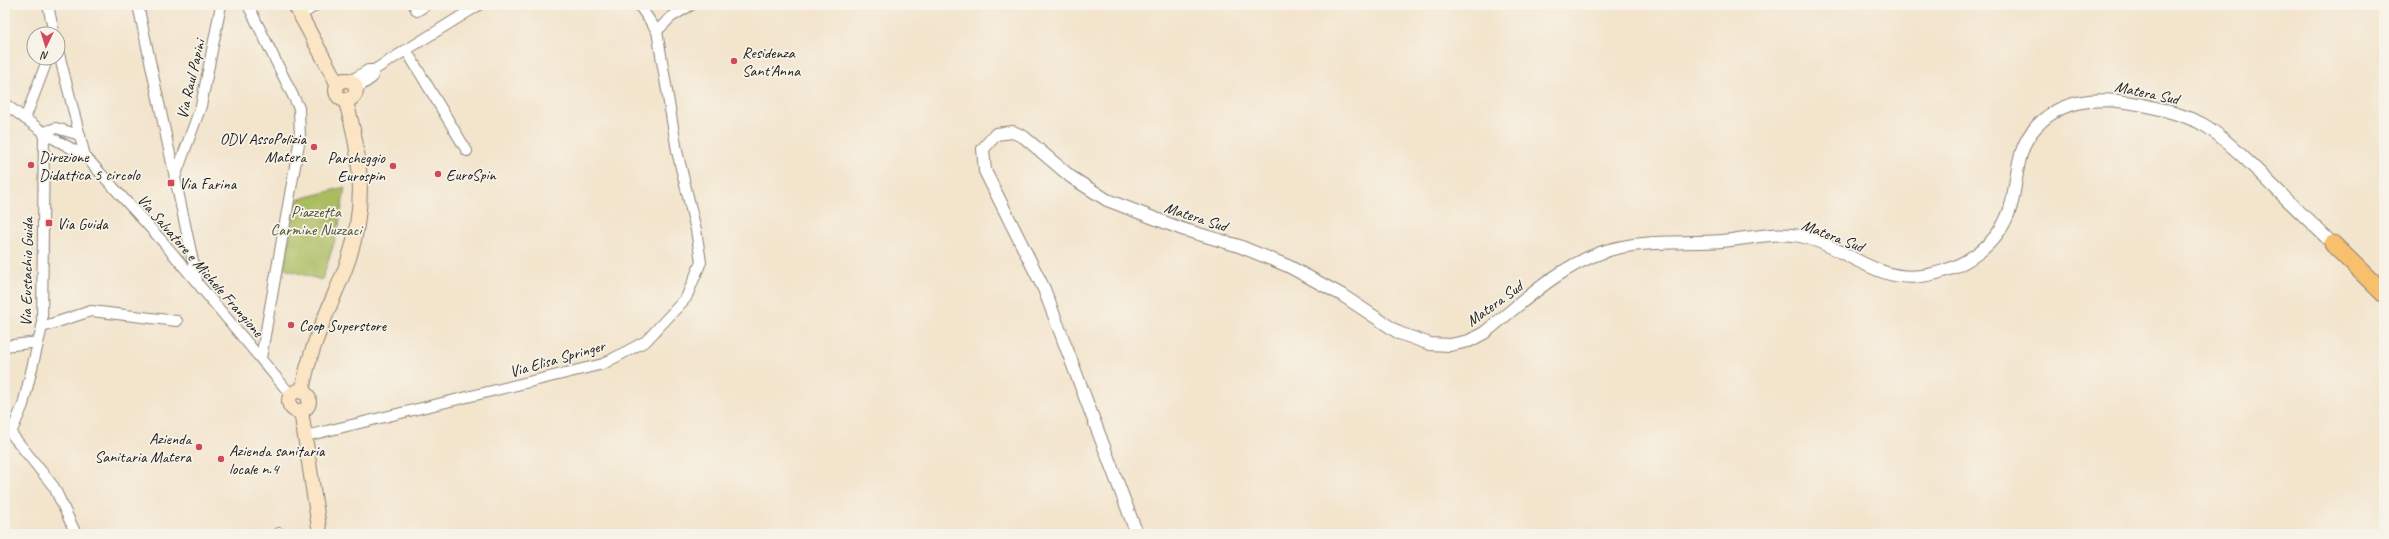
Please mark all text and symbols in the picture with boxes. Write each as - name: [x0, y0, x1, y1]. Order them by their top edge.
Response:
- north arrow: [26, 26, 66, 66]
- street label: Via Raul Papini: [172, 36, 210, 121]
- place label: Residenza Sant'Anna: [742, 43, 801, 81]
- text: N: [39, 49, 49, 63]
- marker: Residenza Sant'Anna: [729, 56, 739, 66]
- street label: Matera Sud: [2113, 76, 2183, 110]
- place label: ODV AssoPolizia Matera: [220, 129, 308, 167]
- marker: ODV AssoPolizia Matera: [309, 142, 319, 152]
- place label: Direzione Didattica 5 circolo: [39, 147, 141, 185]
- place label: Parcheggio Eurospin: [327, 148, 386, 186]
- marker: Direzione Didattica 5 circolo: [26, 160, 36, 170]
- marker: Parcheggio Eurospin: [388, 161, 398, 171]
- place label: EuroSpin: [446, 165, 497, 185]
- marker: EuroSpin: [433, 169, 443, 179]
- place label: Via Farina: [179, 174, 238, 194]
- marker: Via Farina: [166, 178, 176, 188]
- street label: Via Salvatore e Michele Frangione: [133, 190, 269, 343]
- street label: Matera Sud: [1162, 197, 1232, 237]
- park label: Piazzetta Carmine Nuzzaci: [271, 202, 363, 240]
- place label: Via Guida: [57, 214, 109, 234]
- street label: Matera Sud: [1799, 215, 1869, 258]
- street label: Via Eustachio Guida: [16, 216, 38, 327]
- marker: Via Guida: [44, 218, 54, 228]
- street label: Matera Sud: [1462, 275, 1529, 331]
- place label: Coop Superstore: [299, 316, 388, 336]
- marker: Coop Superstore: [286, 320, 296, 330]
- street label: Via Elisa Springer: [507, 335, 609, 382]
- place label: Azienda Sanitaria Matera: [95, 429, 193, 467]
- place label: Azienda sanitaria locale n.4: [229, 441, 326, 479]
- marker: Azienda Sanitaria Matera: [194, 442, 204, 452]
- marker: Azienda sanitaria locale n.4: [216, 454, 226, 464]

